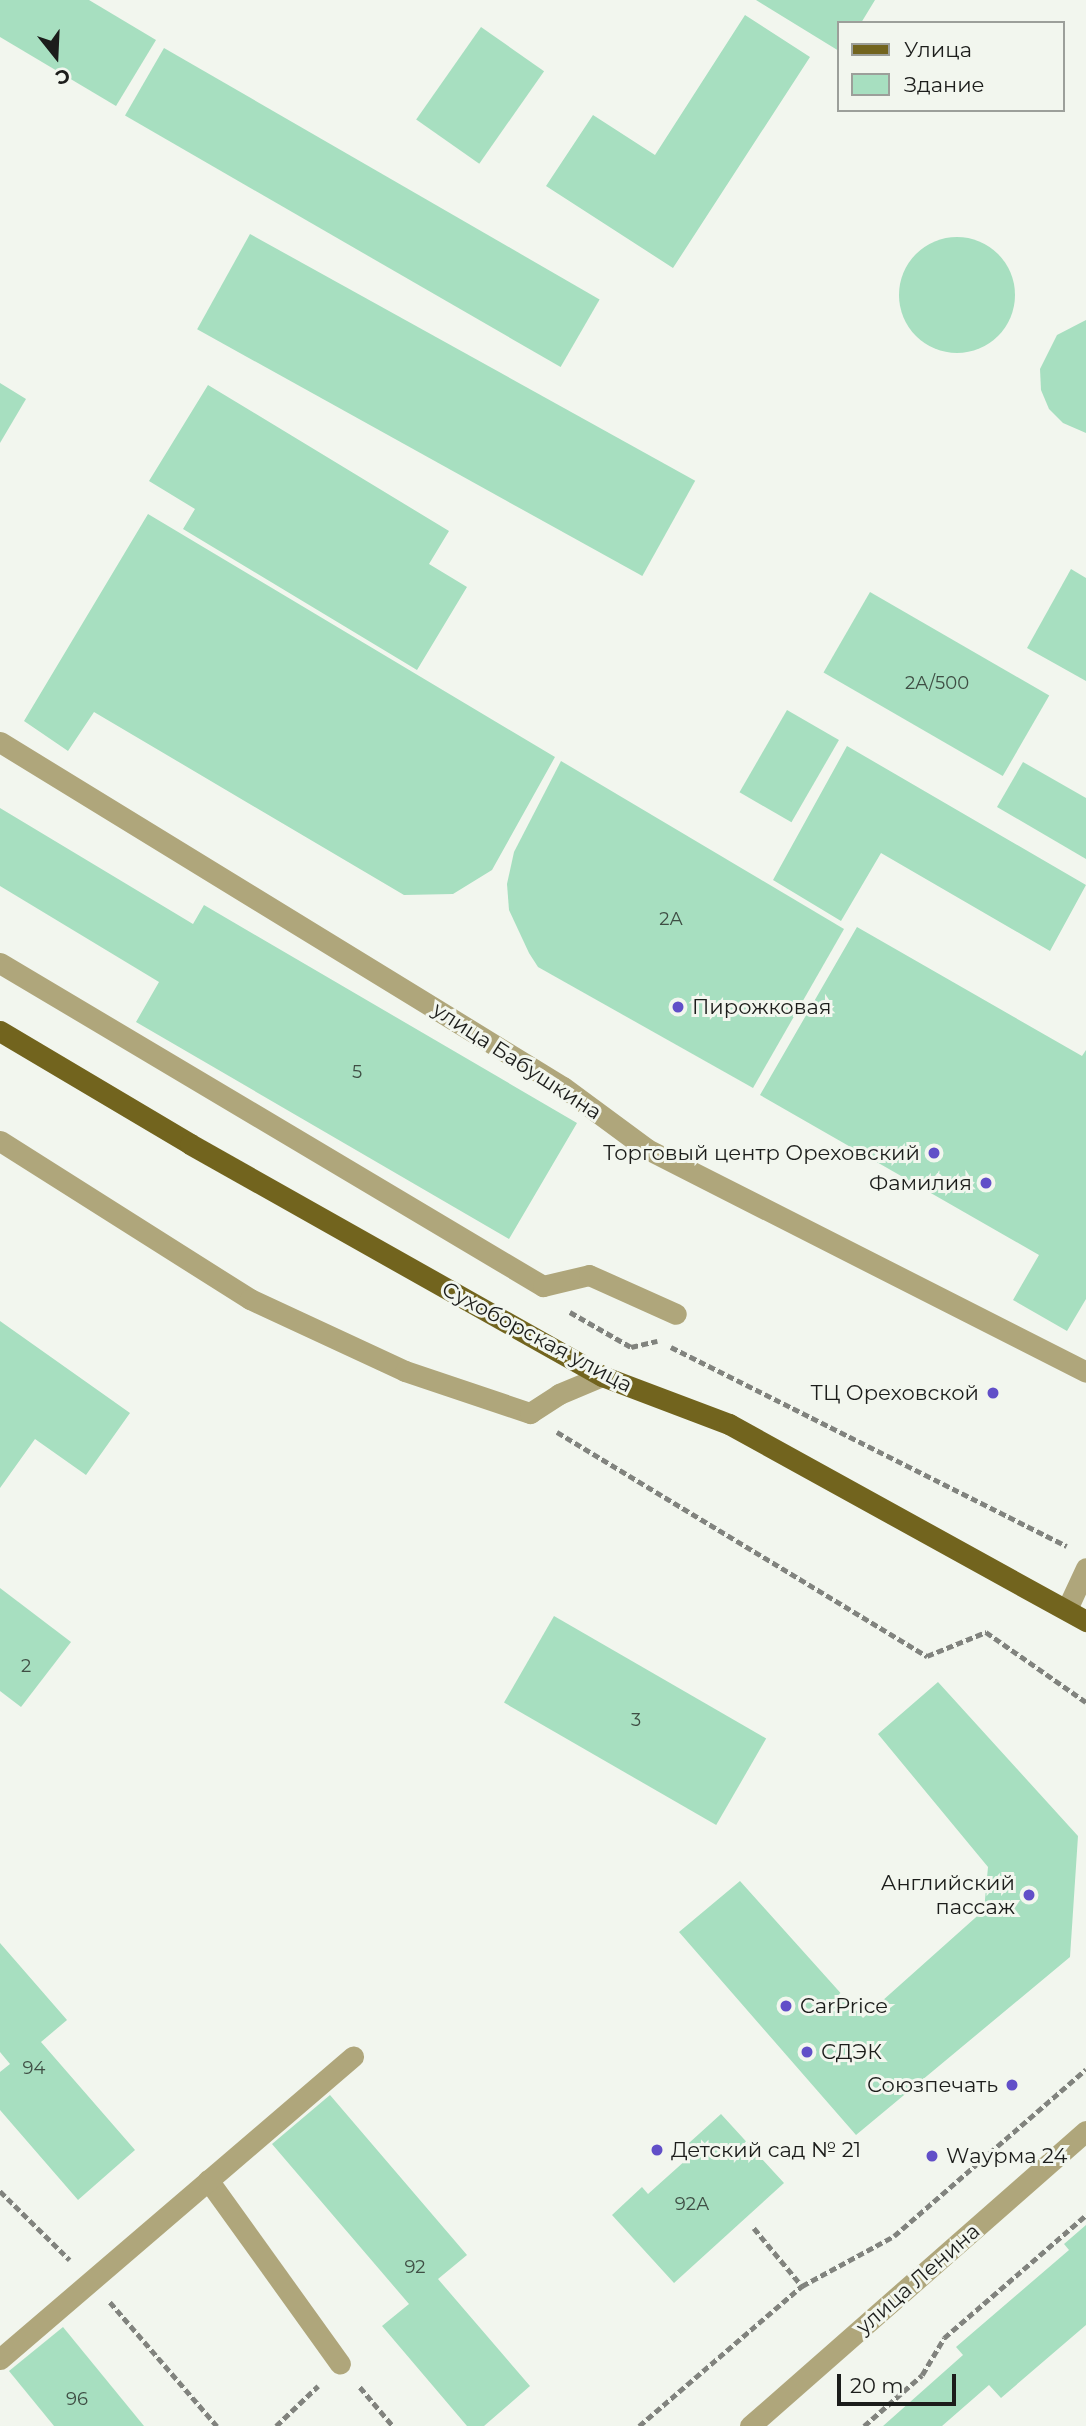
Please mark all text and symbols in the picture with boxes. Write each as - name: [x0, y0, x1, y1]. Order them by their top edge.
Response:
- north arrow: [21, 21, 91, 91]
- legend: [838, 21, 1065, 112]
- text: Улица: [904, 37, 972, 62]
- text: С: [53, 63, 73, 90]
- text: Здание: [904, 72, 985, 97]
- house number: 2А/500: [905, 672, 969, 694]
- house number: 2А: [659, 908, 683, 930]
- place label: Пирожковая: [692, 994, 831, 1020]
- street label: улица Бабушкина: [428, 997, 606, 1125]
- marker: Пирожковая: [670, 999, 686, 1015]
- house number: 5: [352, 1061, 362, 1083]
- place label: Торговый центр Ореховский: [603, 1140, 920, 1166]
- marker: Торговый центр Ореховский: [926, 1145, 942, 1161]
- place label: Фамилия: [869, 1170, 972, 1196]
- marker: Фамилия: [978, 1175, 994, 1191]
- street label: Сухоборская улица: [438, 1276, 636, 1398]
- place label: ТЦ Ореховской: [811, 1380, 979, 1406]
- marker: ТЦ Ореховской: [985, 1385, 1001, 1401]
- house number: 2: [21, 1655, 31, 1677]
- house number: 3: [631, 1709, 641, 1731]
- place label: Английский пассаж: [881, 1870, 1015, 1920]
- marker: Английский пассаж: [1021, 1887, 1037, 1903]
- place label: CarPrice: [800, 1993, 888, 2019]
- marker: CarPrice: [778, 1998, 794, 2014]
- place label: СДЭК: [821, 2039, 882, 2065]
- marker: СДЭК: [799, 2044, 815, 2060]
- house number: 94: [23, 2057, 45, 2079]
- place label: Союзпечать: [867, 2072, 998, 2098]
- marker: Союзпечать: [1004, 2077, 1020, 2093]
- place label: Детский сад № 21: [671, 2137, 861, 2163]
- marker: Детский сад № 21: [649, 2142, 665, 2158]
- place label: Wаурма 24: [946, 2143, 1067, 2169]
- marker: Wаурма 24: [924, 2148, 940, 2164]
- house number: 92А: [675, 2193, 709, 2215]
- street label: улица Ленина: [851, 2218, 985, 2340]
- house number: 92: [404, 2256, 426, 2278]
- scale bar: [841, 2360, 960, 2404]
- text: 20 m: [850, 2373, 904, 2398]
- house number: 96: [66, 2388, 88, 2410]

